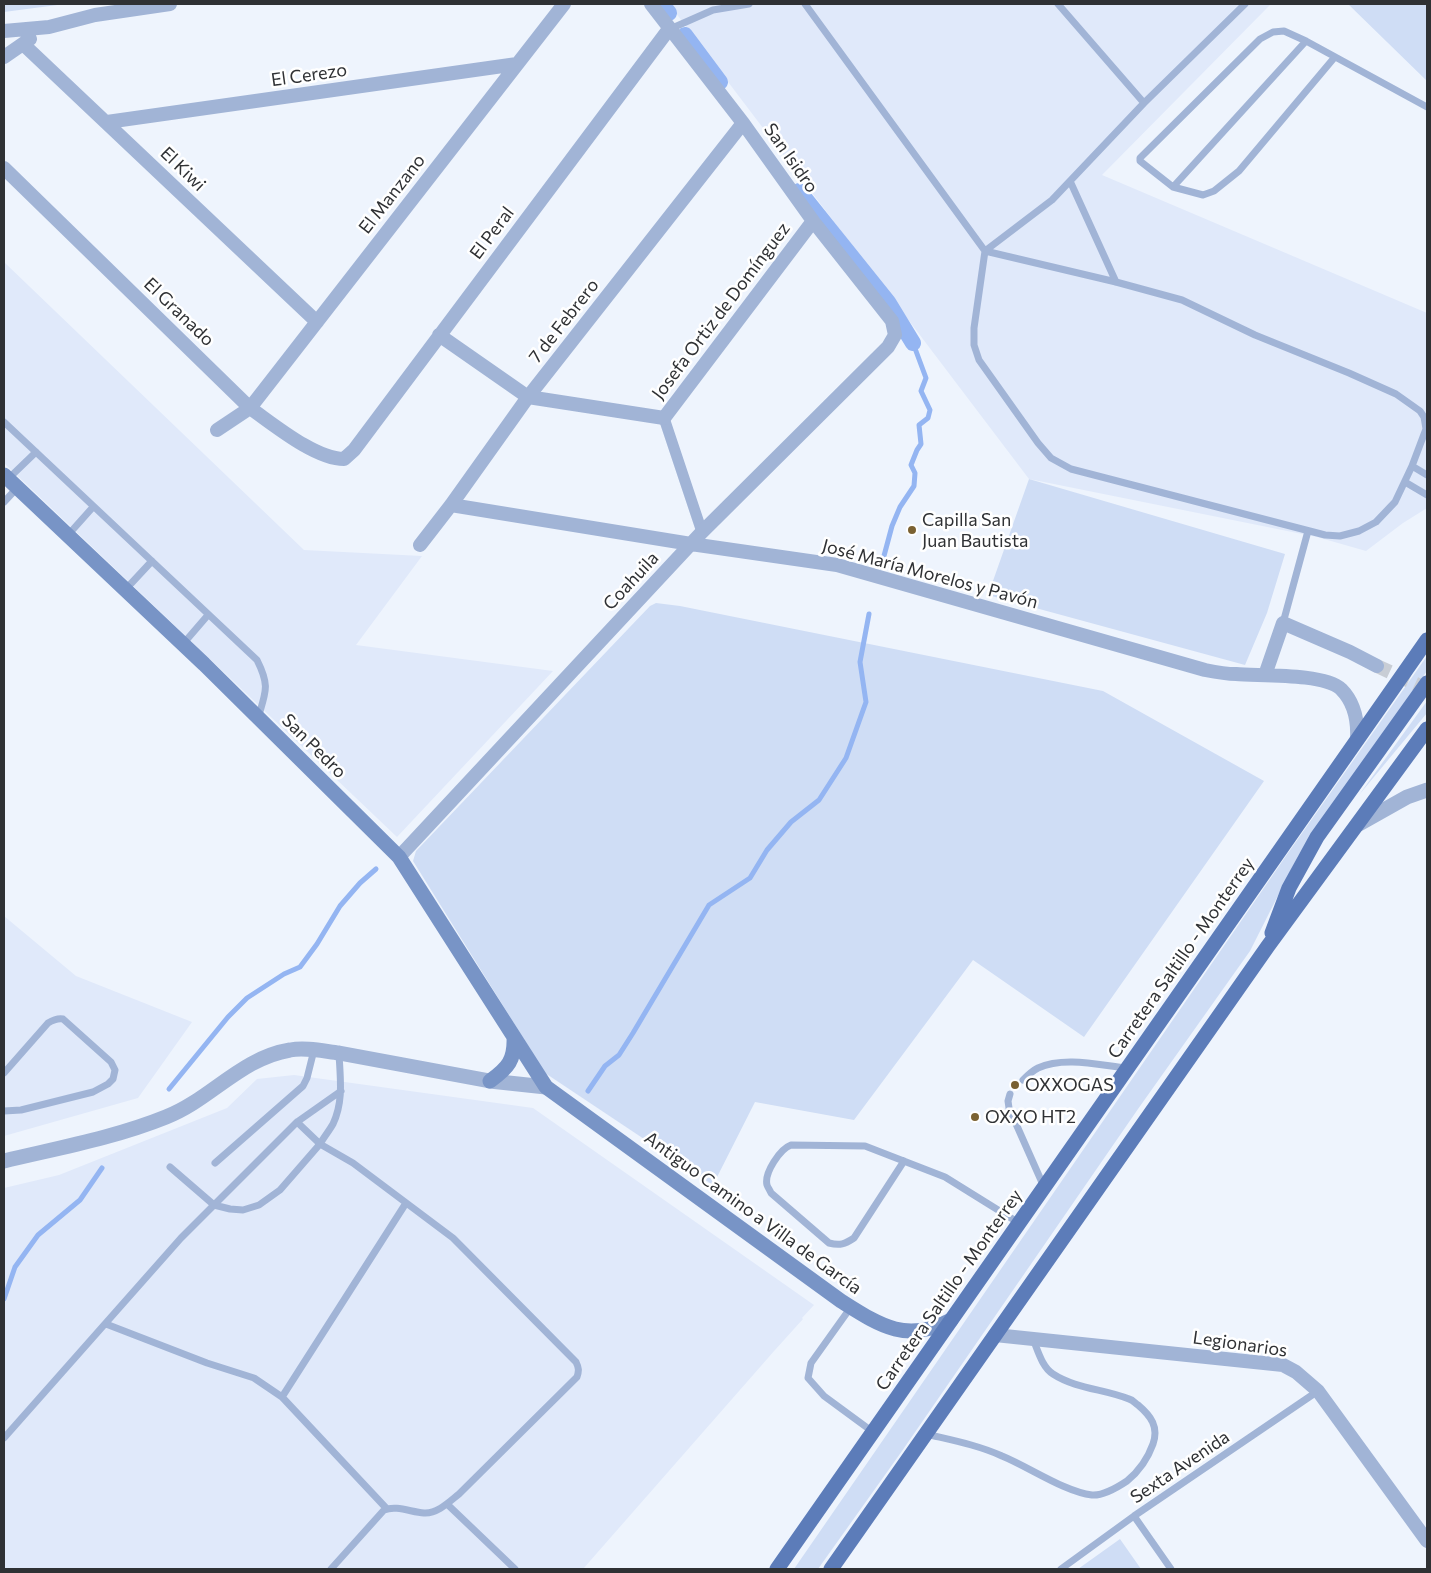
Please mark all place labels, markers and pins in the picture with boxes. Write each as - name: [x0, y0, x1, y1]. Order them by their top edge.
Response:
- place label: Capilla San Juan Bautista: [922, 509, 1028, 552]
- marker: Capilla San Juan Bautista: [906, 524, 918, 536]
- place label: OXXOGAS: [1025, 1074, 1114, 1096]
- marker: OXXOGAS: [1009, 1079, 1021, 1091]
- place label: OXXO HT2: [985, 1106, 1076, 1128]
- marker: OXXO HT2: [969, 1111, 981, 1123]

